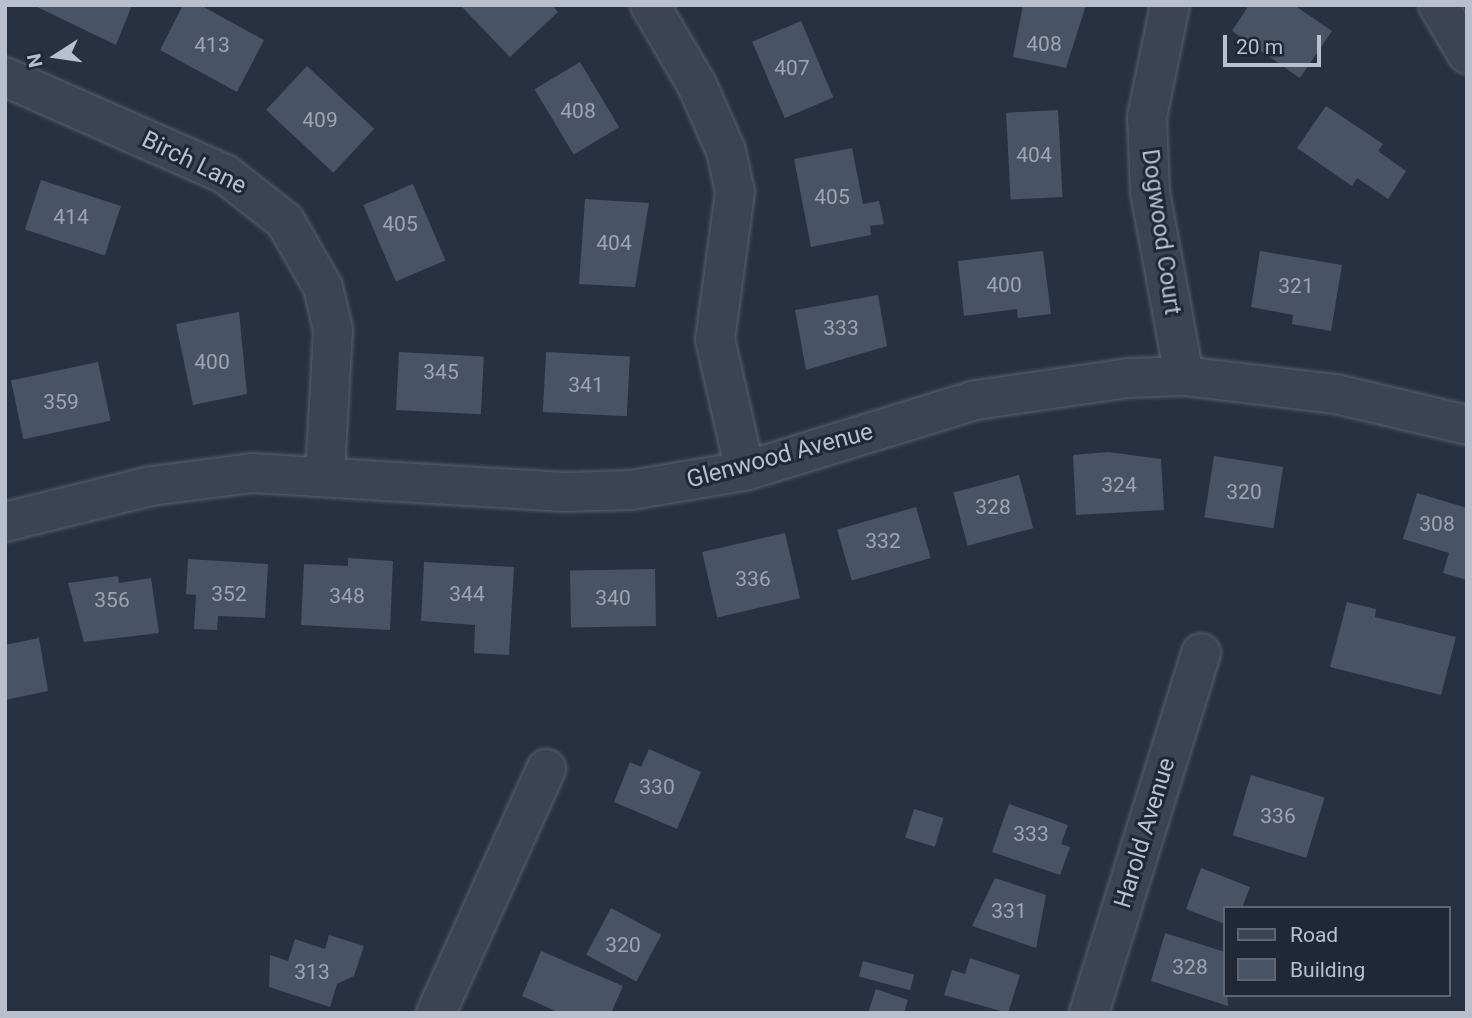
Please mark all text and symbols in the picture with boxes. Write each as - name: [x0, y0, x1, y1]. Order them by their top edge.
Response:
- north arrow: [21, 21, 91, 91]
- scale bar: [1227, 21, 1325, 65]
- house number: 408: [1026, 31, 1062, 57]
- house number: 413: [194, 32, 230, 58]
- text: 20 m: [1236, 35, 1283, 59]
- text: N: [22, 52, 48, 69]
- house number: 407: [774, 55, 810, 81]
- house number: 408: [560, 98, 596, 124]
- house number: 409: [302, 107, 338, 133]
- street label: Birch Lane: [137, 125, 251, 201]
- house number: 404: [1016, 142, 1052, 168]
- street label: Dogwood Court: [1135, 147, 1187, 317]
- house number: 405: [814, 184, 850, 210]
- house number: 414: [53, 204, 89, 230]
- house number: 405: [382, 211, 418, 237]
- house number: 404: [596, 230, 632, 256]
- house number: 400: [986, 272, 1022, 298]
- house number: 321: [1278, 273, 1314, 299]
- house number: 333: [823, 315, 859, 341]
- house number: 400: [194, 349, 230, 375]
- house number: 345: [423, 359, 459, 385]
- house number: 341: [568, 372, 604, 398]
- house number: 359: [43, 389, 79, 415]
- street label: Glenwood Avenue: [684, 417, 876, 495]
- house number: 324: [1101, 472, 1137, 498]
- house number: 320: [1226, 479, 1262, 505]
- house number: 328: [975, 494, 1011, 520]
- house number: 308: [1419, 511, 1455, 537]
- house number: 332: [865, 528, 901, 554]
- house number: 336: [735, 566, 771, 592]
- house number: 352: [211, 581, 247, 607]
- house number: 344: [449, 581, 485, 607]
- house number: 348: [329, 583, 365, 609]
- house number: 340: [595, 585, 631, 611]
- house number: 356: [94, 587, 130, 613]
- street label: Harold Avenue: [1108, 754, 1182, 912]
- house number: 330: [639, 774, 675, 800]
- house number: 336: [1260, 803, 1296, 829]
- house number: 333: [1013, 821, 1049, 847]
- house number: 331: [991, 898, 1027, 924]
- legend: [1224, 906, 1451, 997]
- text: Road: [1290, 923, 1338, 947]
- house number: 320: [605, 932, 641, 958]
- house number: 328: [1172, 954, 1208, 980]
- text: Building: [1290, 958, 1365, 982]
- house number: 313: [294, 959, 330, 985]

